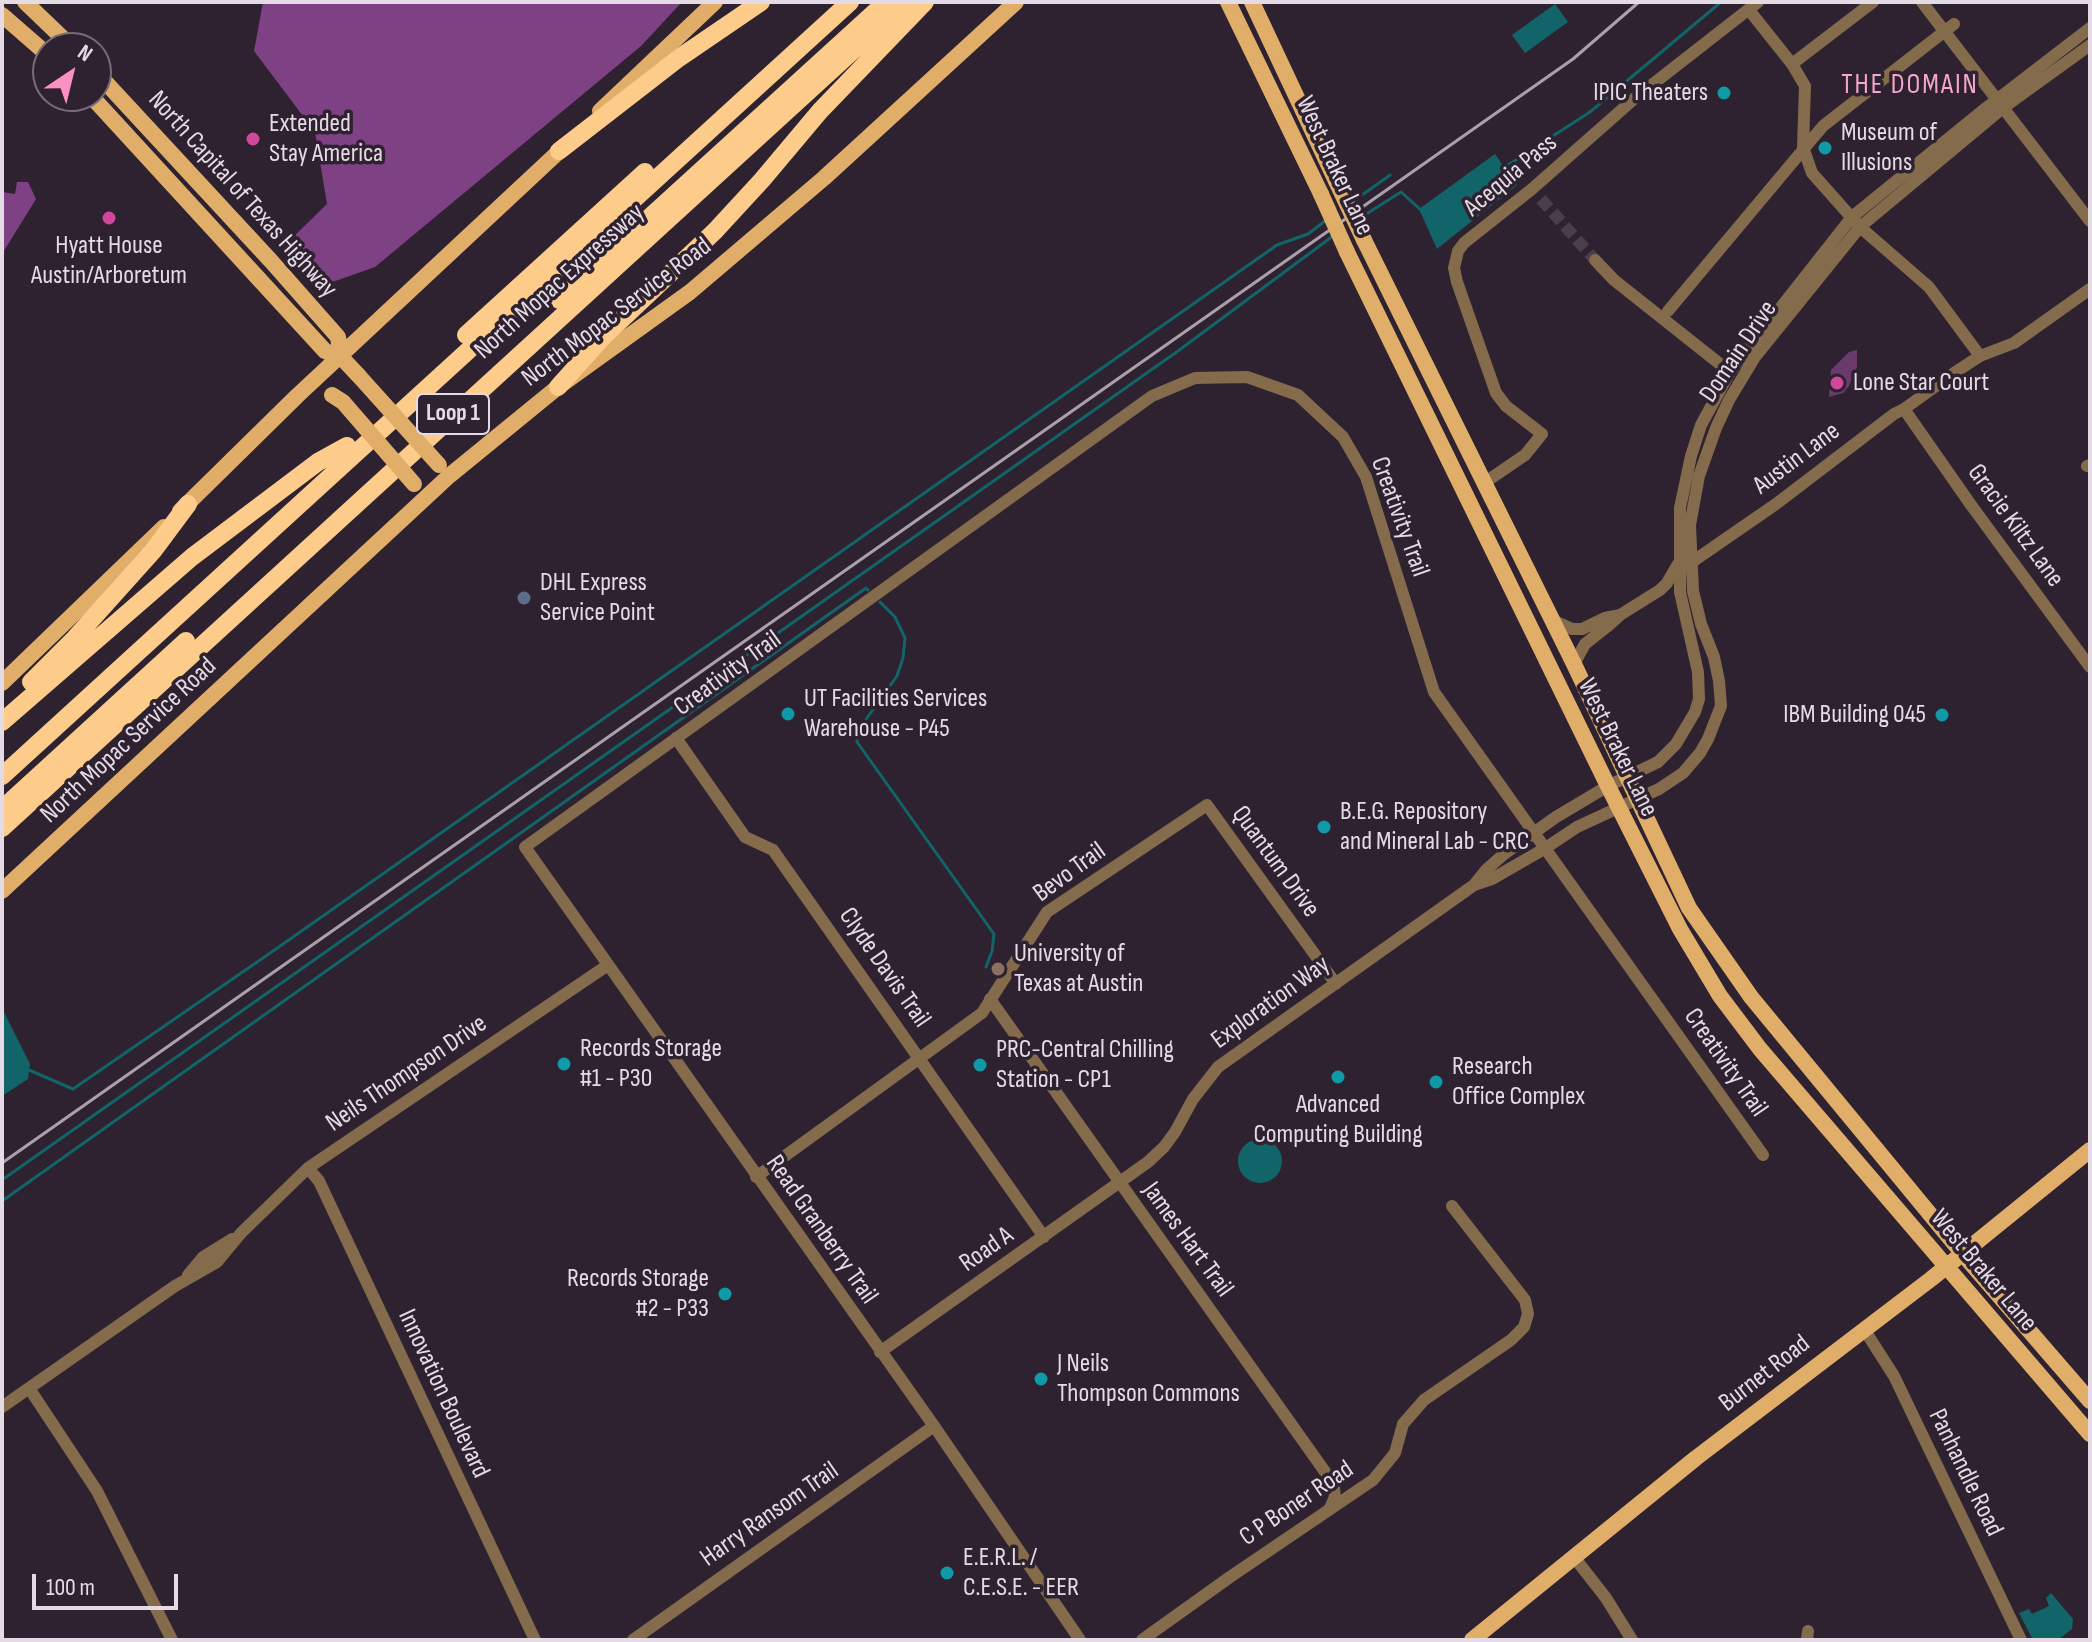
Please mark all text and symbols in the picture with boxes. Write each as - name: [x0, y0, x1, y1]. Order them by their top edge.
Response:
- north arrow: [32, 32, 112, 112]
- text: N: [72, 39, 97, 68]
- district label: THE DOMAIN: [1841, 69, 1979, 103]
- place label: IPIC Theaters: [1593, 77, 1708, 109]
- marker: IPIC Theaters: [1715, 84, 1733, 102]
- street label: North Capital of Texas Highway: [141, 85, 343, 305]
- street label: West Braker Lane: [1288, 92, 1380, 240]
- place label: Extended Stay America: [269, 108, 383, 170]
- place label: Museum of Illusions: [1841, 117, 1937, 178]
- street label: Acequia Pass: [1458, 128, 1564, 224]
- marker: Extended Stay America: [244, 130, 262, 148]
- marker: Museum of Illusions: [1816, 139, 1834, 157]
- street label: North Mopac Expressway: [469, 198, 651, 366]
- marker: Hyatt House Austin/Arboretum: [100, 209, 118, 227]
- place label: Hyatt House Austin/Arboretum: [31, 230, 187, 292]
- street label: North Mopac Service Road: [516, 232, 718, 394]
- street label: Domain Drive: [1694, 295, 1784, 409]
- place label: Lone Star Court: [1853, 367, 1989, 399]
- marker: Lone Star Court: [1828, 374, 1846, 392]
- road number: Loop 1: [417, 394, 489, 434]
- street label: Austin Lane: [1747, 416, 1847, 502]
- street label: Creativity Trail: [1363, 453, 1435, 581]
- street label: Gracie Kiltz Lane: [1960, 459, 2070, 593]
- place label: DHL Express Service Point: [540, 567, 655, 628]
- marker: DHL Express Service Point: [515, 589, 533, 607]
- street label: Creativity Trail: [668, 625, 788, 723]
- street label: North Mopac Service Road: [35, 652, 223, 830]
- street label: West Braker Lane: [1570, 674, 1664, 822]
- place label: UT Facilities Services Warehouse - P45: [804, 683, 987, 744]
- place label: IBM Building 045: [1783, 699, 1926, 731]
- marker: UT Facilities Services Warehouse - P45: [779, 705, 797, 723]
- marker: IBM Building 045: [1933, 706, 1951, 724]
- place label: B.E.G. Repository and Mineral Lab - CRC: [1340, 796, 1529, 858]
- street label: Quantum Drive: [1224, 800, 1326, 924]
- marker: B.E.G. Repository and Mineral Lab - CRC: [1315, 818, 1333, 836]
- street label: Bevo Trail: [1028, 836, 1112, 910]
- street label: Clyde Davis Trail: [831, 902, 937, 1034]
- place label: University of Texas at Austin: [1014, 938, 1143, 1000]
- street label: Exploration Way: [1206, 950, 1336, 1056]
- marker: University of Texas at Austin: [989, 960, 1007, 978]
- street label: Creativity Trail: [1676, 1003, 1774, 1123]
- street label: Neils Thompson Drive: [321, 1009, 493, 1139]
- place label: Records Storage #1 - P30: [580, 1033, 722, 1094]
- place label: PRC-Central Chilling Station - CP1: [996, 1034, 1174, 1096]
- place label: Research Office Complex: [1452, 1051, 1585, 1112]
- marker: Records Storage #1 - P30: [555, 1055, 573, 1073]
- marker: PRC-Central Chilling Station - CP1: [971, 1056, 989, 1074]
- marker: Advanced Computing Building: [1329, 1068, 1347, 1086]
- marker: Research Office Complex: [1427, 1073, 1445, 1091]
- place label: Advanced Computing Building: [1253, 1089, 1423, 1150]
- street label: Read Granberry Trail: [758, 1150, 884, 1310]
- street label: James Hart Trail: [1135, 1176, 1239, 1304]
- street label: West Braker Lane: [1923, 1204, 2043, 1338]
- street label: Road A: [954, 1220, 1020, 1280]
- place label: Records Storage #2 - P33: [567, 1263, 709, 1324]
- marker: Records Storage #2 - P33: [716, 1285, 734, 1303]
- street label: Innovation Boulevard: [390, 1305, 496, 1483]
- street label: Burnet Road: [1713, 1329, 1817, 1419]
- place label: J Neils Thompson Commons: [1057, 1348, 1240, 1410]
- marker: J Neils Thompson Commons: [1032, 1370, 1050, 1388]
- street label: Panhandle Road: [1921, 1404, 2009, 1542]
- street label: C P Boner Road: [1234, 1455, 1360, 1553]
- street label: Harry Ransom Trail: [695, 1456, 845, 1574]
- place label: E.E.R.L. / C.E.S.E. - EER: [963, 1542, 1079, 1604]
- scale bar: [36, 1558, 182, 1608]
- marker: E.E.R.L. / C.E.S.E. - EER: [938, 1564, 956, 1582]
- text: 100 m: [46, 1573, 95, 1602]

